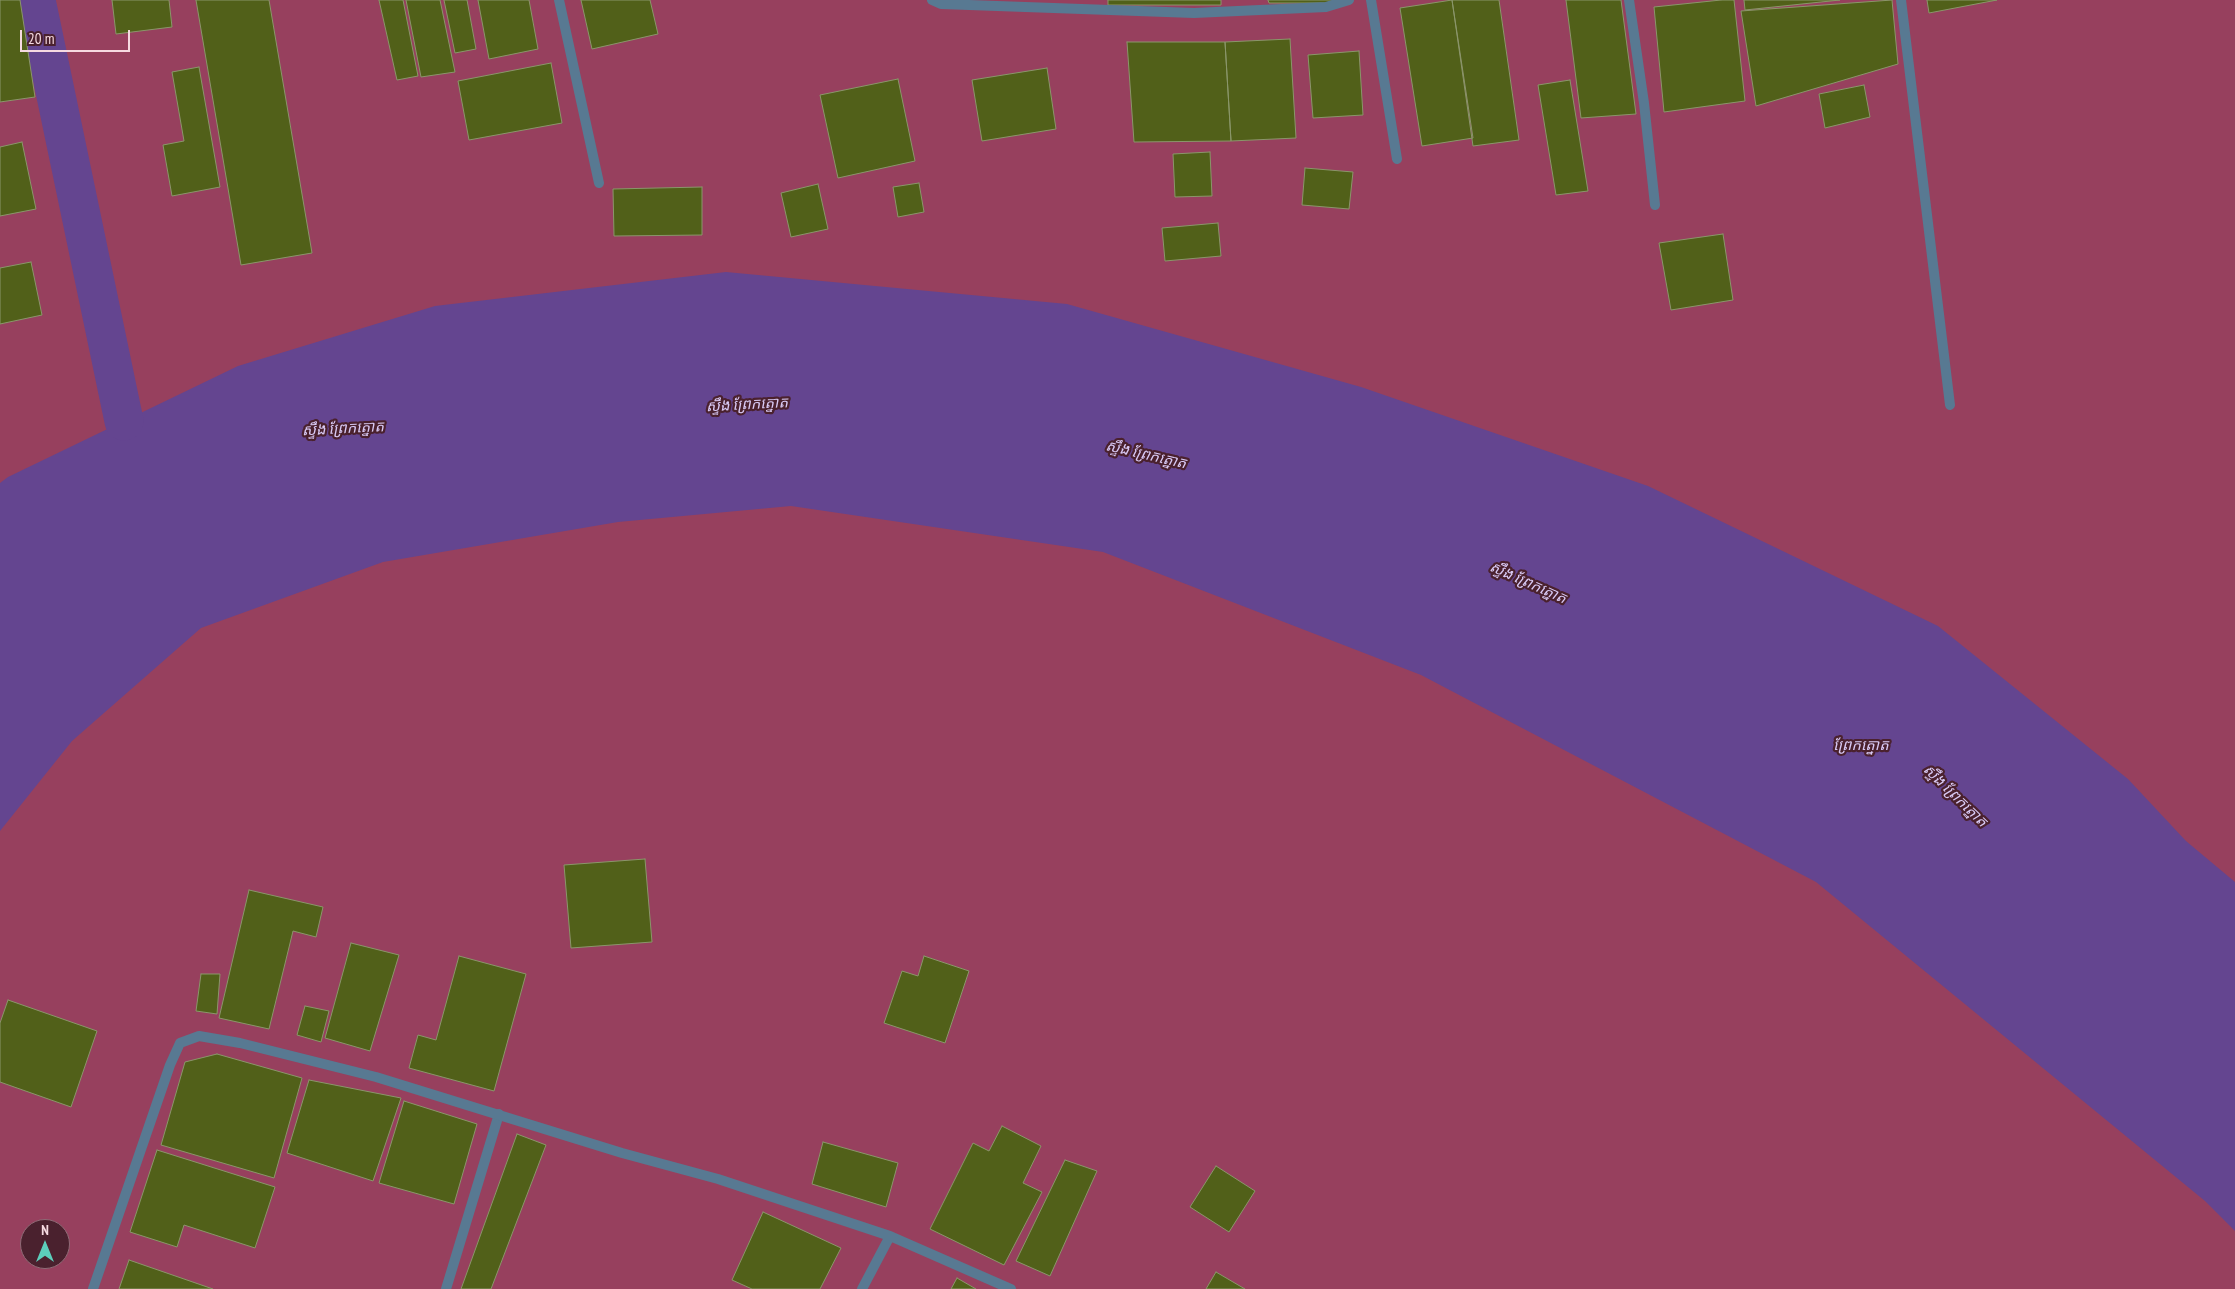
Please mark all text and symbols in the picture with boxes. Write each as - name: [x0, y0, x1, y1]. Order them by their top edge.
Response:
- scale bar: [22, 20, 132, 52]
- text: 20 m: [28, 29, 54, 48]
- water label: ស្ទឹង ព្រែកត្នោត: [706, 394, 788, 416]
- water label: ស្ទឹង ព្រែកត្នោត: [302, 418, 384, 440]
- water label: ស្ទឹង ព្រែកត្នោត: [1104, 437, 1188, 473]
- water label: ស្ទឹង ព្រែកត្នោត: [1487, 558, 1569, 608]
- water label: ព្រែកត្នោត: [1833, 737, 1889, 755]
- water label: ស្ទឹង ព្រែកត្នោត: [1919, 761, 1991, 831]
- north arrow: [20, 1219, 70, 1269]
- text: N: [41, 1221, 49, 1239]

